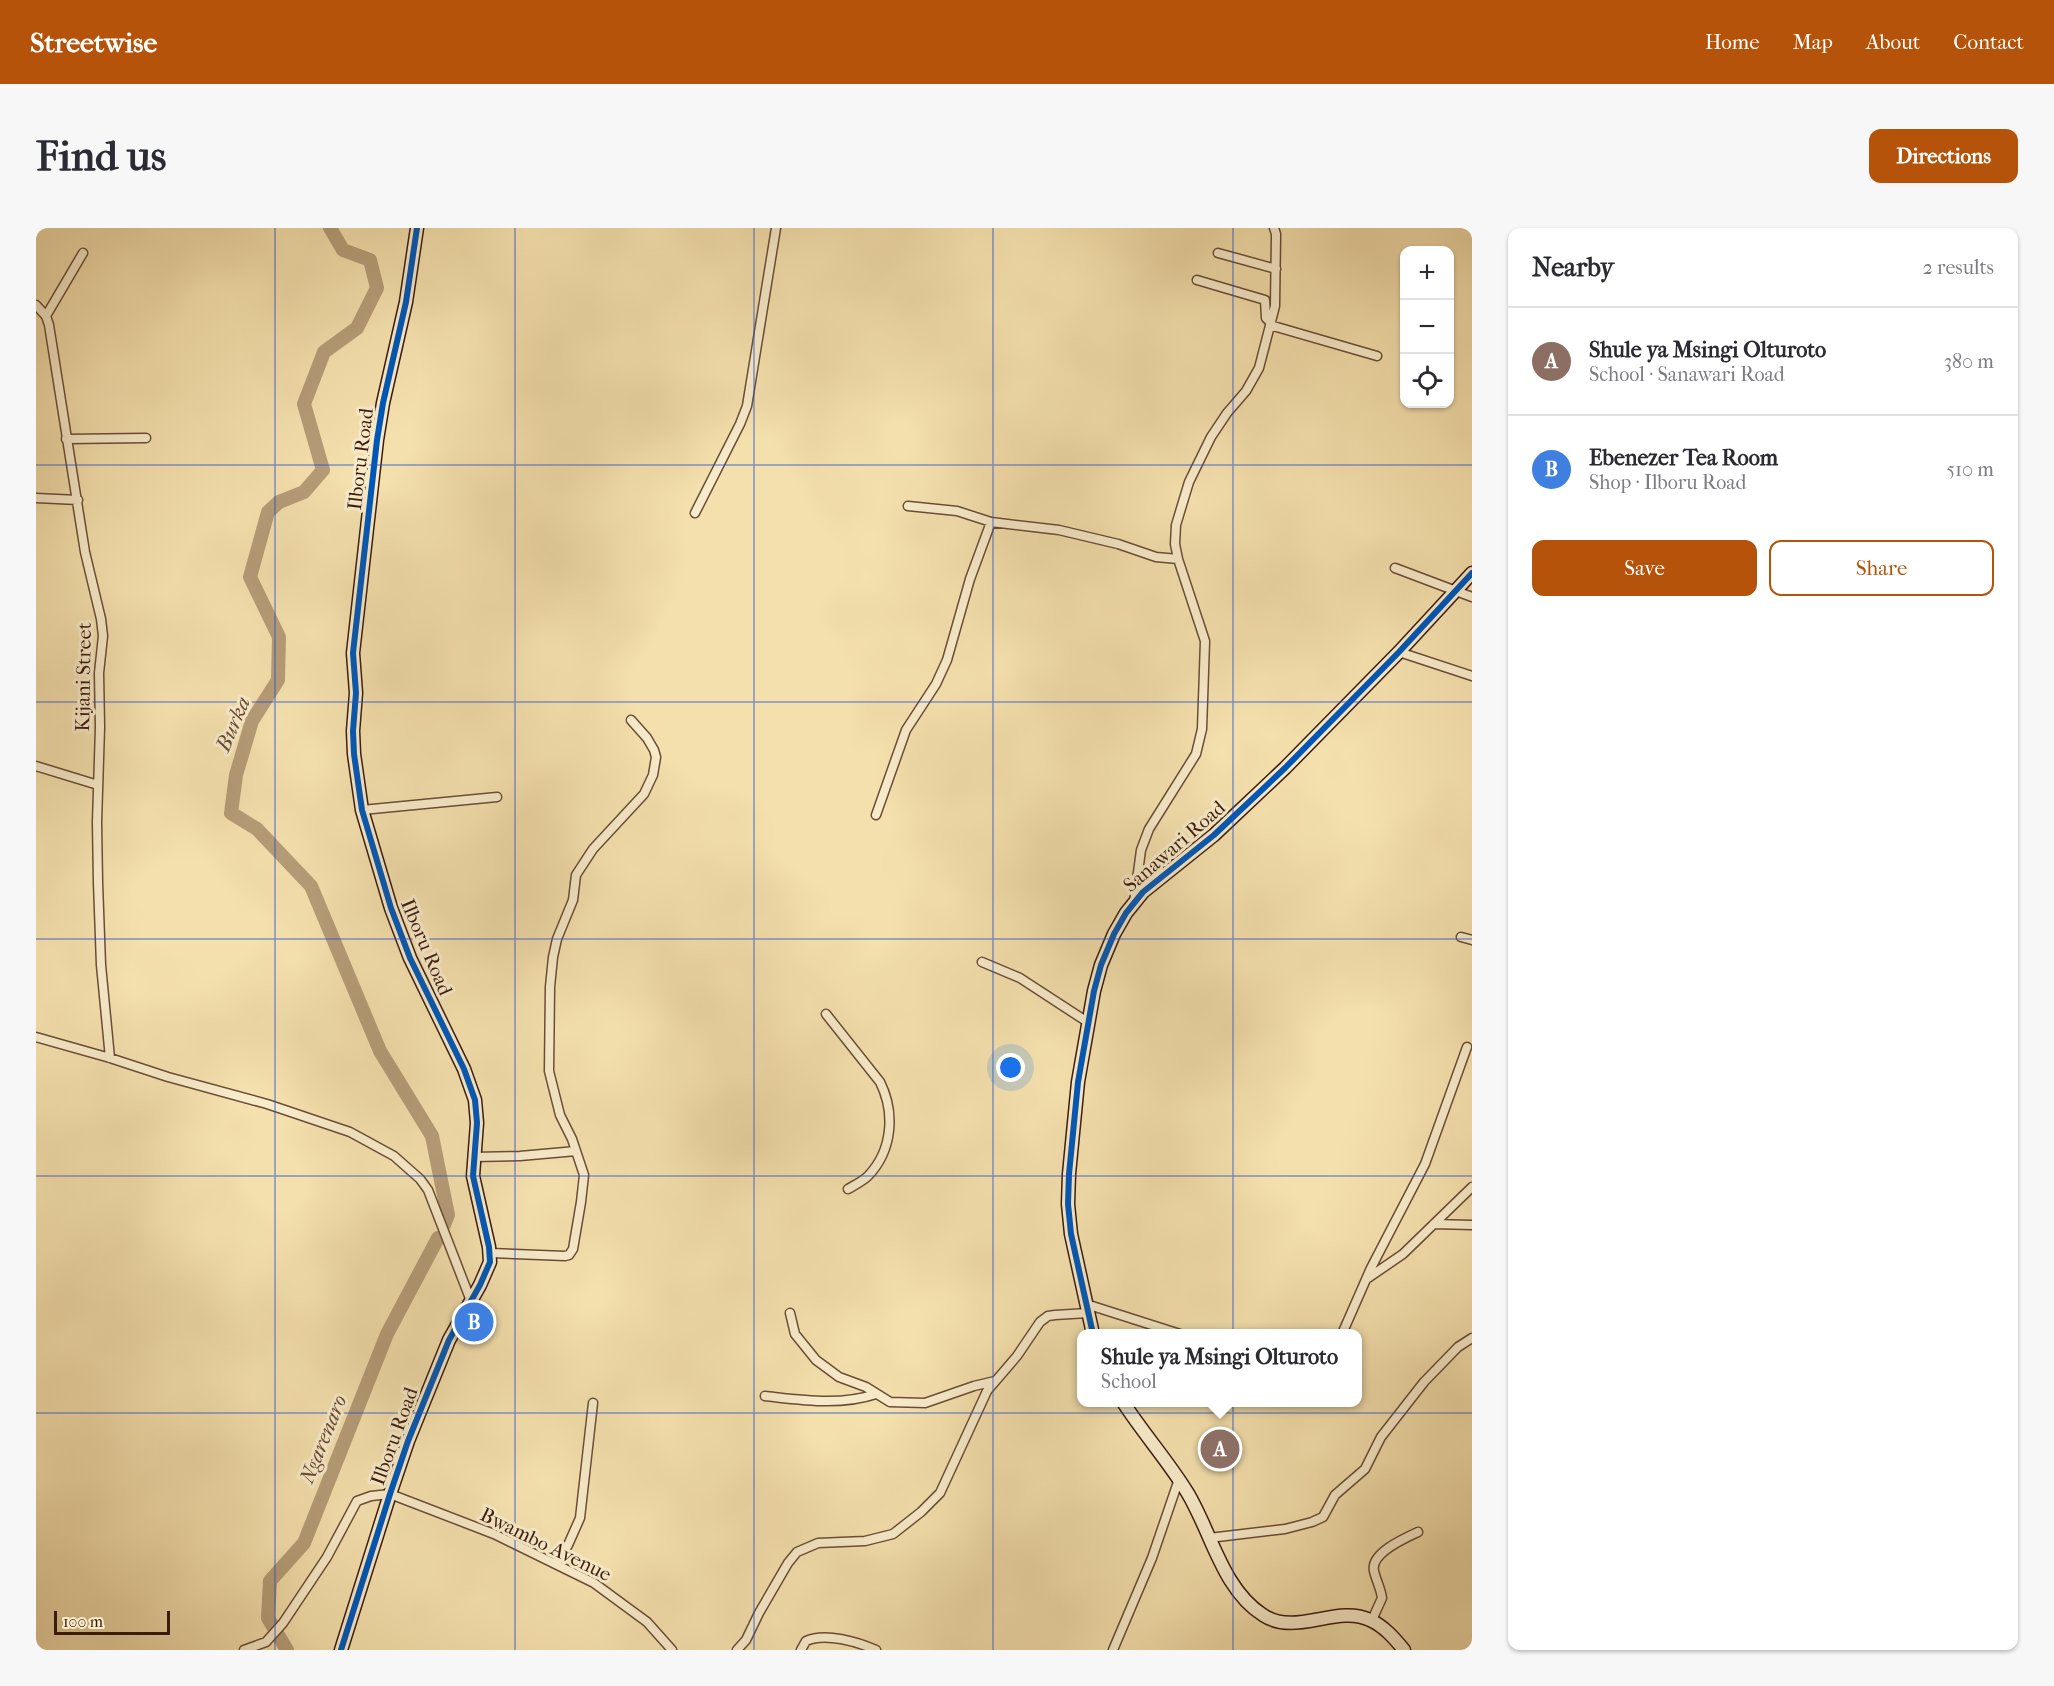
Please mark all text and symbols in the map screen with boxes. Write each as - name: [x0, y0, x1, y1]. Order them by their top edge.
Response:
- text: Streetwise: [30, 26, 157, 59]
- text: Home: [1705, 30, 1760, 54]
- text: Map: [1793, 30, 1833, 54]
- text: About: [1866, 30, 1920, 54]
- text: Contact: [1953, 30, 2024, 54]
- button: Directions: [1869, 129, 2018, 183]
- text: Find us: [36, 132, 166, 181]
- map controls: [1400, 246, 1454, 408]
- button: +: [1400, 246, 1454, 300]
- text: Nearby: [1532, 252, 1614, 283]
- text: 2 results: [1923, 256, 1994, 279]
- button: −: [1400, 300, 1454, 354]
- text: Shule ya Msingi Olturoto: [1589, 337, 1826, 363]
- text: A: [1545, 350, 1558, 373]
- text: 380 m: [1944, 350, 1994, 373]
- button: locate: [1400, 354, 1454, 408]
- text: School · Sanawari Road: [1589, 363, 1785, 386]
- street label: Ilboru Road: [343, 406, 378, 511]
- text: Ebenezer Tea Room: [1589, 445, 1778, 471]
- text: B: [1545, 458, 1558, 481]
- text: 510 m: [1946, 458, 1994, 481]
- text: Shop · Ilboru Road: [1589, 471, 1746, 494]
- button: Save: [1532, 540, 1757, 596]
- button: Share: [1769, 540, 1994, 596]
- street label: Kijani Street: [71, 622, 96, 732]
- water label: Burka: [210, 693, 255, 756]
- street label: Sanawari Road: [1119, 795, 1231, 897]
- street label: Ilboru Road: [396, 896, 458, 1000]
- your location: [996, 1053, 1025, 1082]
- pin: B: [454, 1300, 494, 1344]
- popup: [1077, 1329, 1362, 1407]
- text: Shule ya Msingi Olturoto: [1101, 1344, 1338, 1370]
- text: School: [1101, 1370, 1157, 1393]
- street label: Ilboru Road: [366, 1383, 423, 1488]
- water label: Ngarenaro: [294, 1391, 352, 1488]
- pin: A: [1200, 1426, 1240, 1472]
- street label: Bwambo Avenue: [476, 1503, 615, 1586]
- scale bar: [54, 1608, 170, 1636]
- text: 100 m: [63, 1612, 103, 1631]

